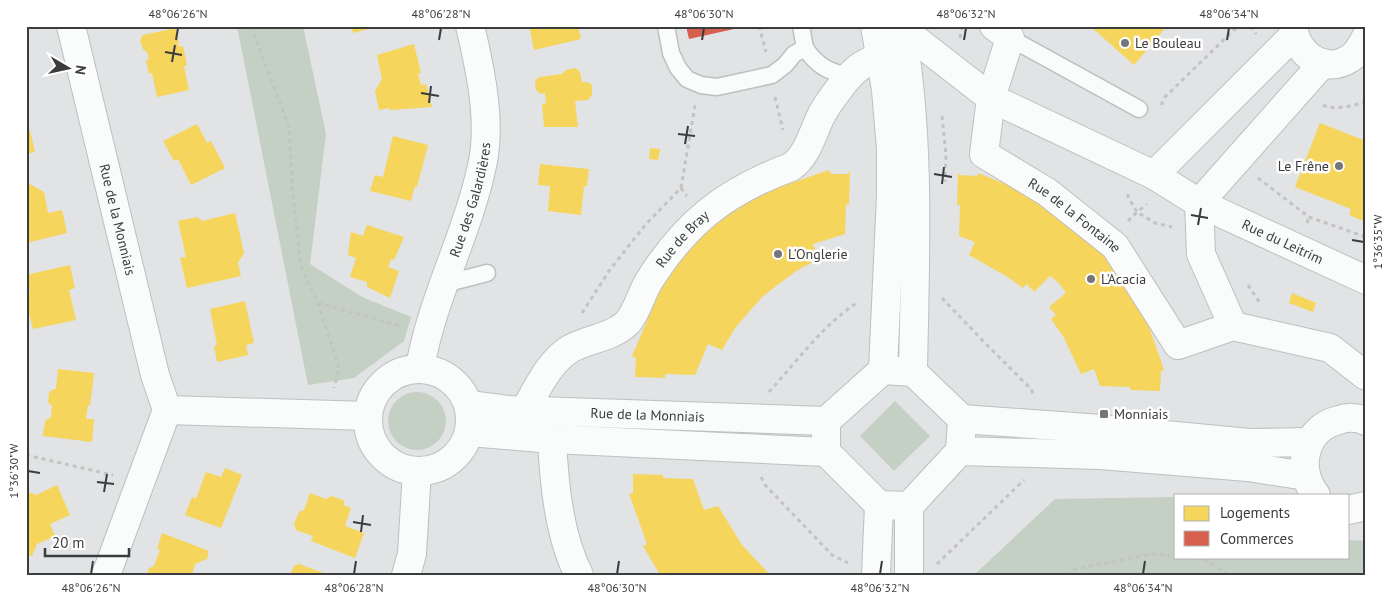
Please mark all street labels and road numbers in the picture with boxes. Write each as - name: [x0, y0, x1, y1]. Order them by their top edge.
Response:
- street label: Rue des Galardières: [445, 142, 494, 260]
- street label: Rue de la Monniais: [95, 162, 140, 277]
- street label: Rue de la Fontaine: [1025, 174, 1126, 255]
- street label: Rue de Bray: [652, 206, 713, 271]
- street label: Rue du Leitrim: [1239, 215, 1326, 268]
- street label: Rue de la Monniais: [590, 404, 705, 426]

